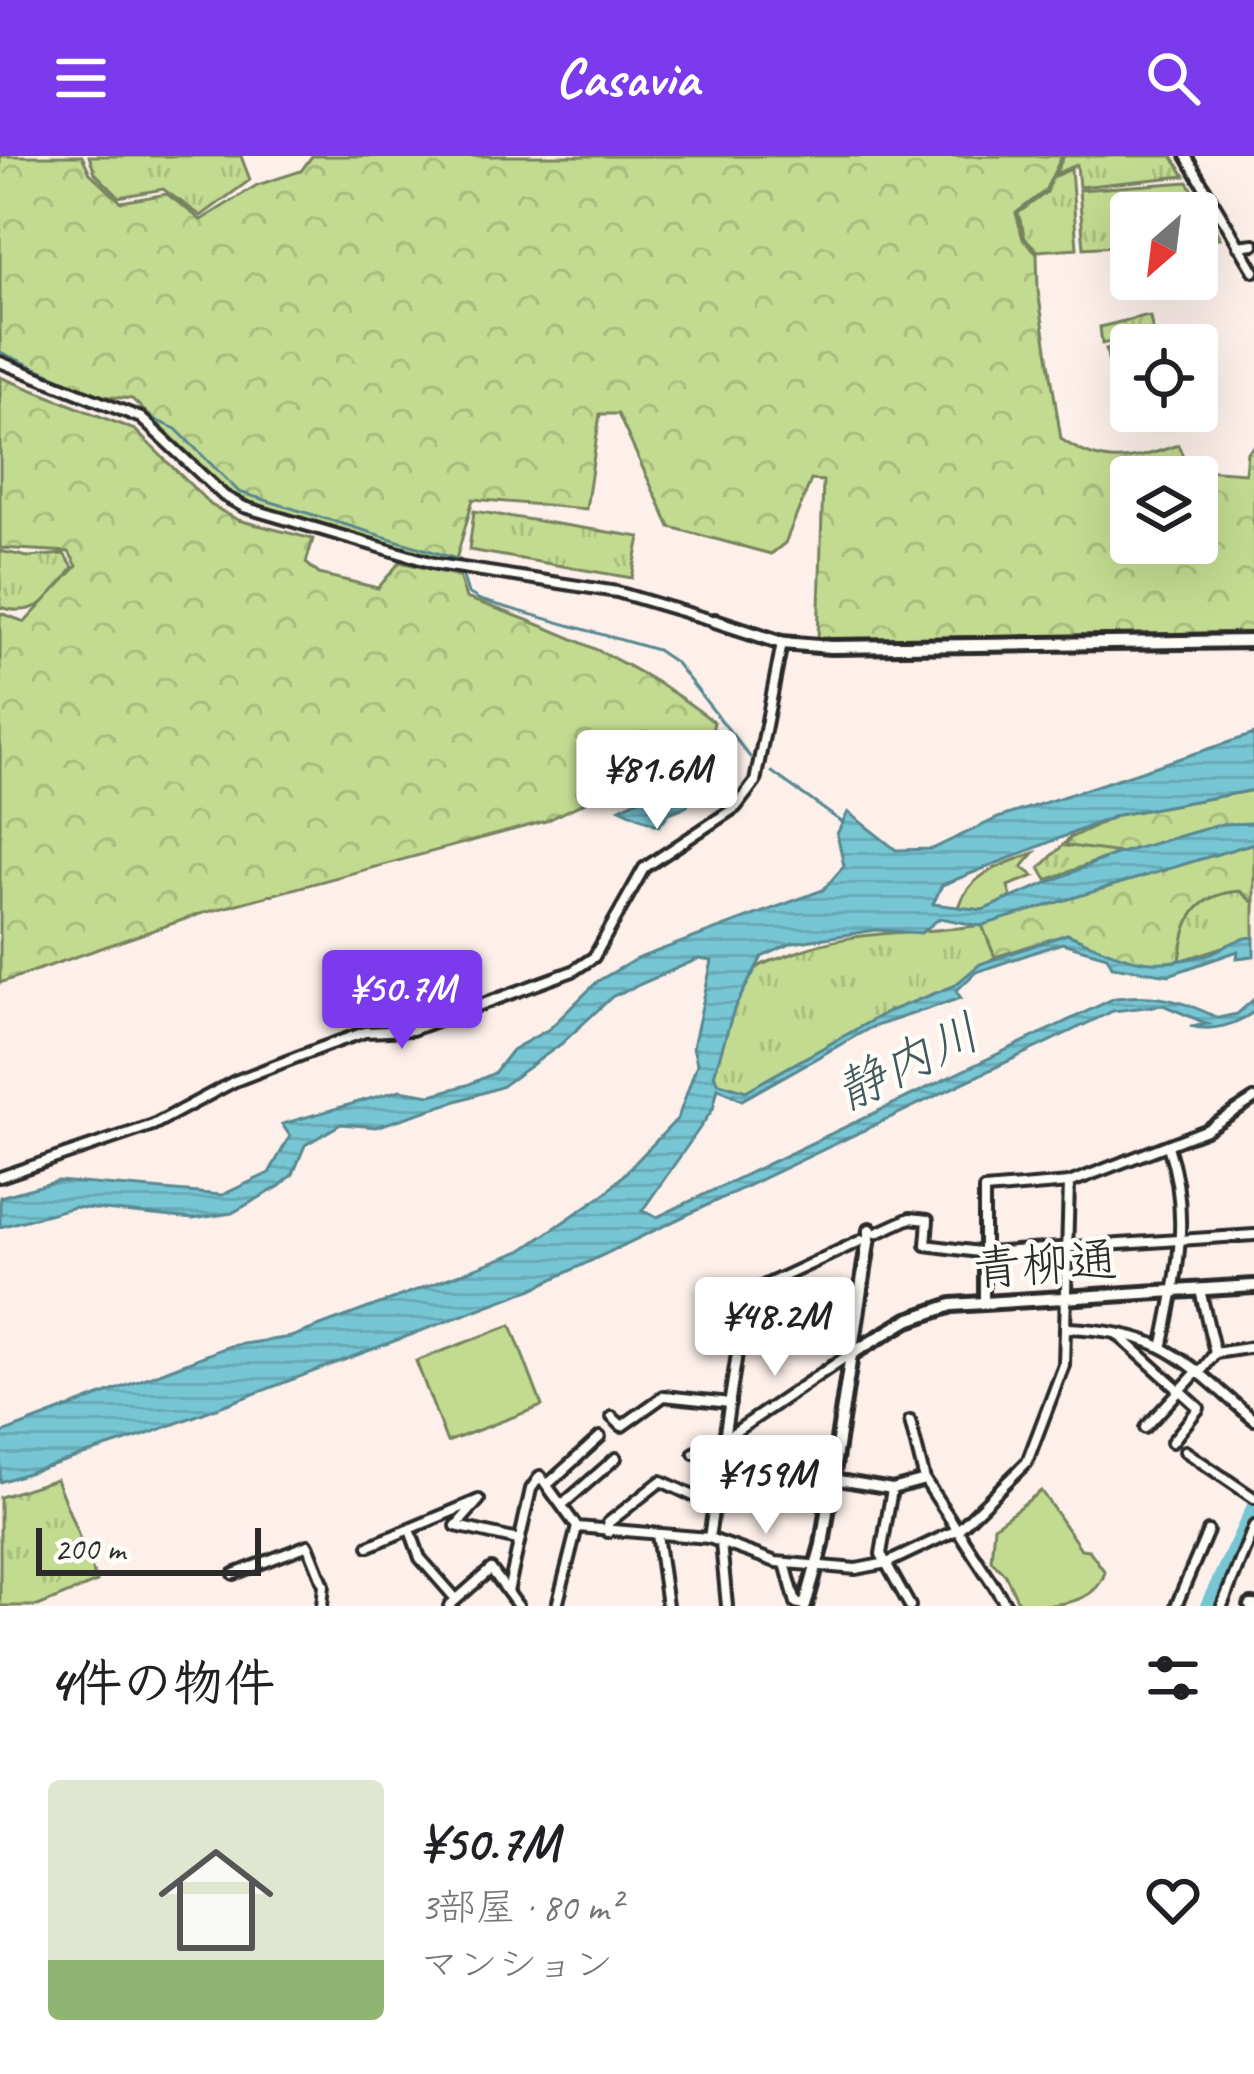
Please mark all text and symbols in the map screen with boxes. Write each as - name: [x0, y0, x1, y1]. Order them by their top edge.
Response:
- text: Casavia: [555, 44, 699, 112]
- icon: menu: [48, 45, 114, 111]
- icon: search: [1140, 45, 1206, 111]
- north arrow: [1110, 192, 1218, 300]
- map controls: [1110, 192, 1218, 564]
- button: locate: [1110, 324, 1218, 432]
- button: layers: [1110, 456, 1218, 564]
- pin: ¥81.6M: [559, 730, 755, 832]
- text: ¥81.6M: [603, 744, 711, 793]
- pin: ¥50.7M: [304, 950, 500, 1052]
- text: ¥50.7M: [349, 964, 455, 1013]
- water label: 静内川: [825, 1000, 990, 1124]
- street label: 青柳通: [971, 1229, 1119, 1299]
- pin: ¥48.2M: [677, 1277, 873, 1379]
- text: ¥48.2M: [722, 1291, 828, 1340]
- pin: ¥159M: [682, 1435, 850, 1537]
- text: ¥159M: [717, 1449, 815, 1498]
- scale bar: [36, 1522, 261, 1575]
- text: 200 m: [54, 1528, 125, 1570]
- icon: filters: [1140, 1645, 1206, 1711]
- text: 4件の物件: [48, 1651, 275, 1715]
- text: ¥50.7M: [420, 1811, 558, 1875]
- icon: home: [144, 1828, 288, 1972]
- icon: heart: [1140, 1867, 1206, 1933]
- text: 3部屋 · 80 m²: [420, 1883, 621, 1932]
- text: マンション: [420, 1940, 613, 1989]

